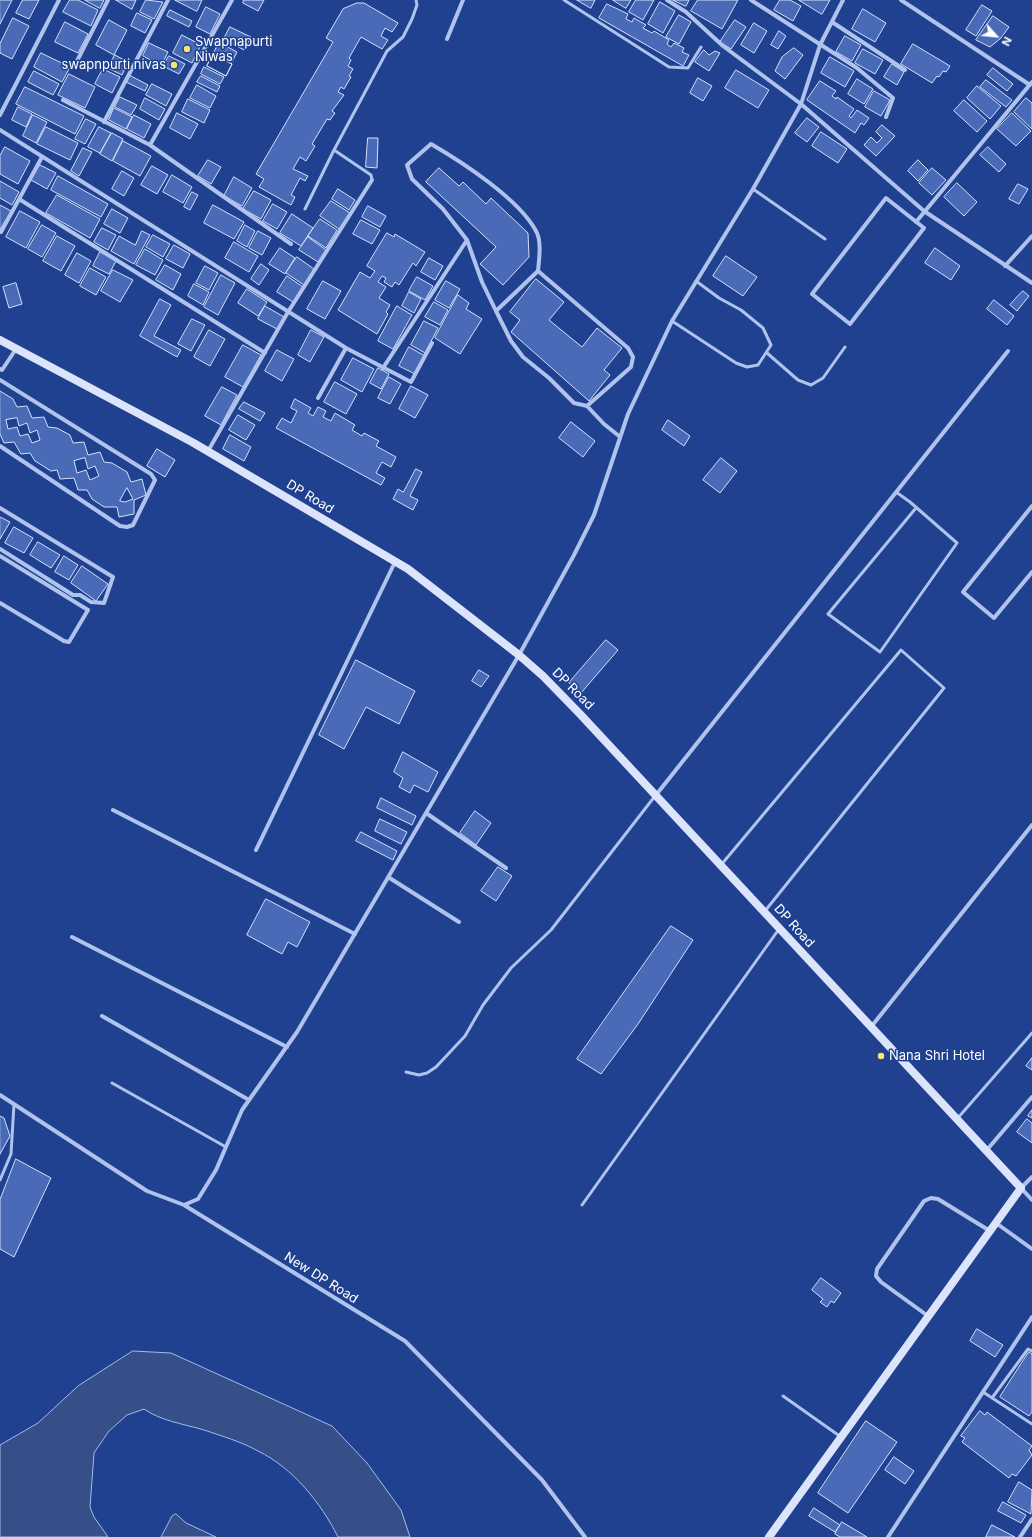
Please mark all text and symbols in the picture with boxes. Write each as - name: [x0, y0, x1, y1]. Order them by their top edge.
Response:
- north arrow: [976, 16, 1016, 56]
- place label: Swapnapurti Niwas: [195, 34, 272, 65]
- text: N: [999, 35, 1015, 48]
- marker: Swapnapurti Niwas: [182, 44, 192, 54]
- place label: swapnpurti nivas: [62, 57, 166, 73]
- marker: swapnpurti nivas: [169, 60, 179, 70]
- street label: DP Road: [283, 477, 337, 517]
- street label: DP Road: [549, 665, 597, 713]
- street label: DP Road: [771, 901, 817, 951]
- place label: Nana Shri Hotel: [889, 1048, 985, 1064]
- marker: Nana Shri Hotel: [876, 1051, 886, 1061]
- street label: New DP Road: [281, 1249, 361, 1307]

